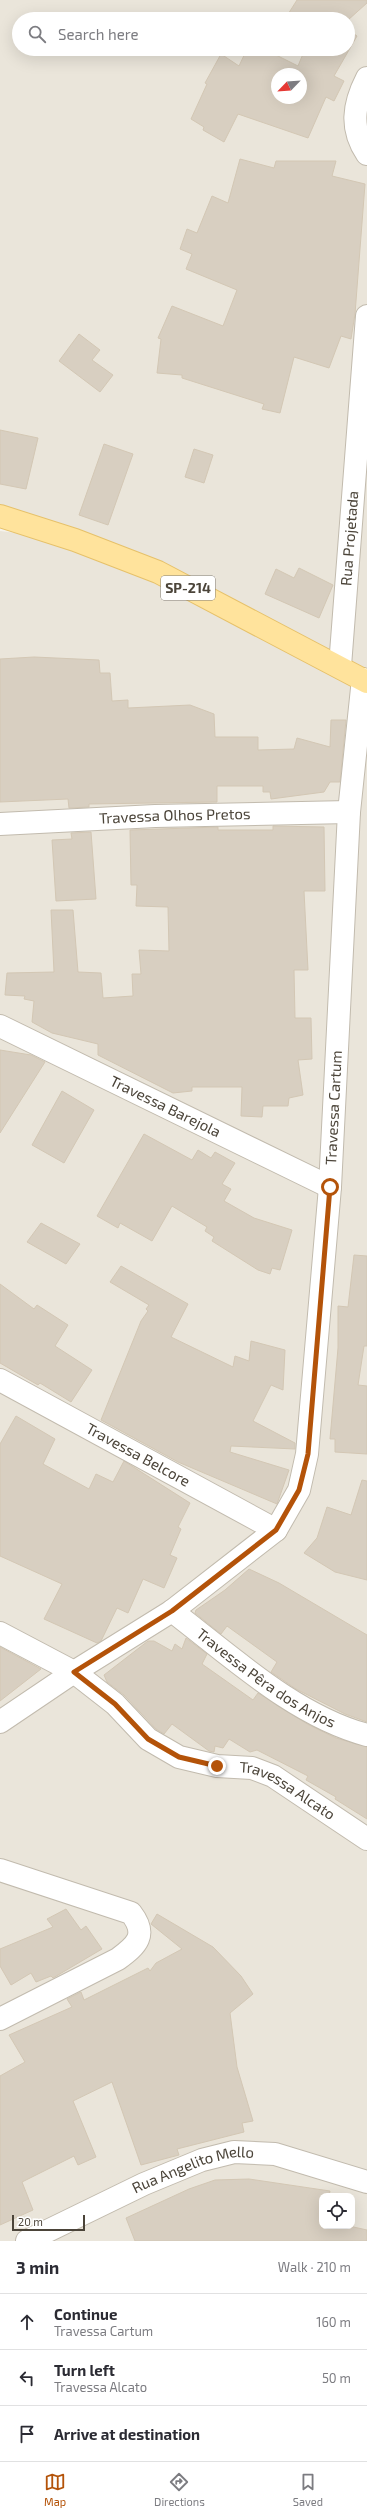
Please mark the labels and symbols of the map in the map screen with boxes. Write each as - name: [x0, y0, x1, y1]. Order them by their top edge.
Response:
- north arrow: [271, 68, 307, 104]
- street label: Rua Projetada: [336, 490, 361, 587]
- road number: SP-214: [161, 576, 215, 600]
- street label: Travessa Olhos Pretos: [98, 804, 251, 827]
- street label: Travessa Cartum: [321, 1050, 345, 1165]
- street label: Travessa Barejola: [108, 1071, 224, 1140]
- route start: [321, 1178, 339, 1196]
- street label: Travessa Belcore: [83, 1419, 194, 1490]
- street label: Travessa Pêra dos Anjos: [193, 1624, 339, 1731]
- route end: [208, 1757, 226, 1775]
- street label: Travessa Alcato: [239, 1757, 339, 1823]
- street label: Rua Angelito Mello: [129, 2142, 255, 2197]
- scale bar: [12, 2213, 85, 2232]

